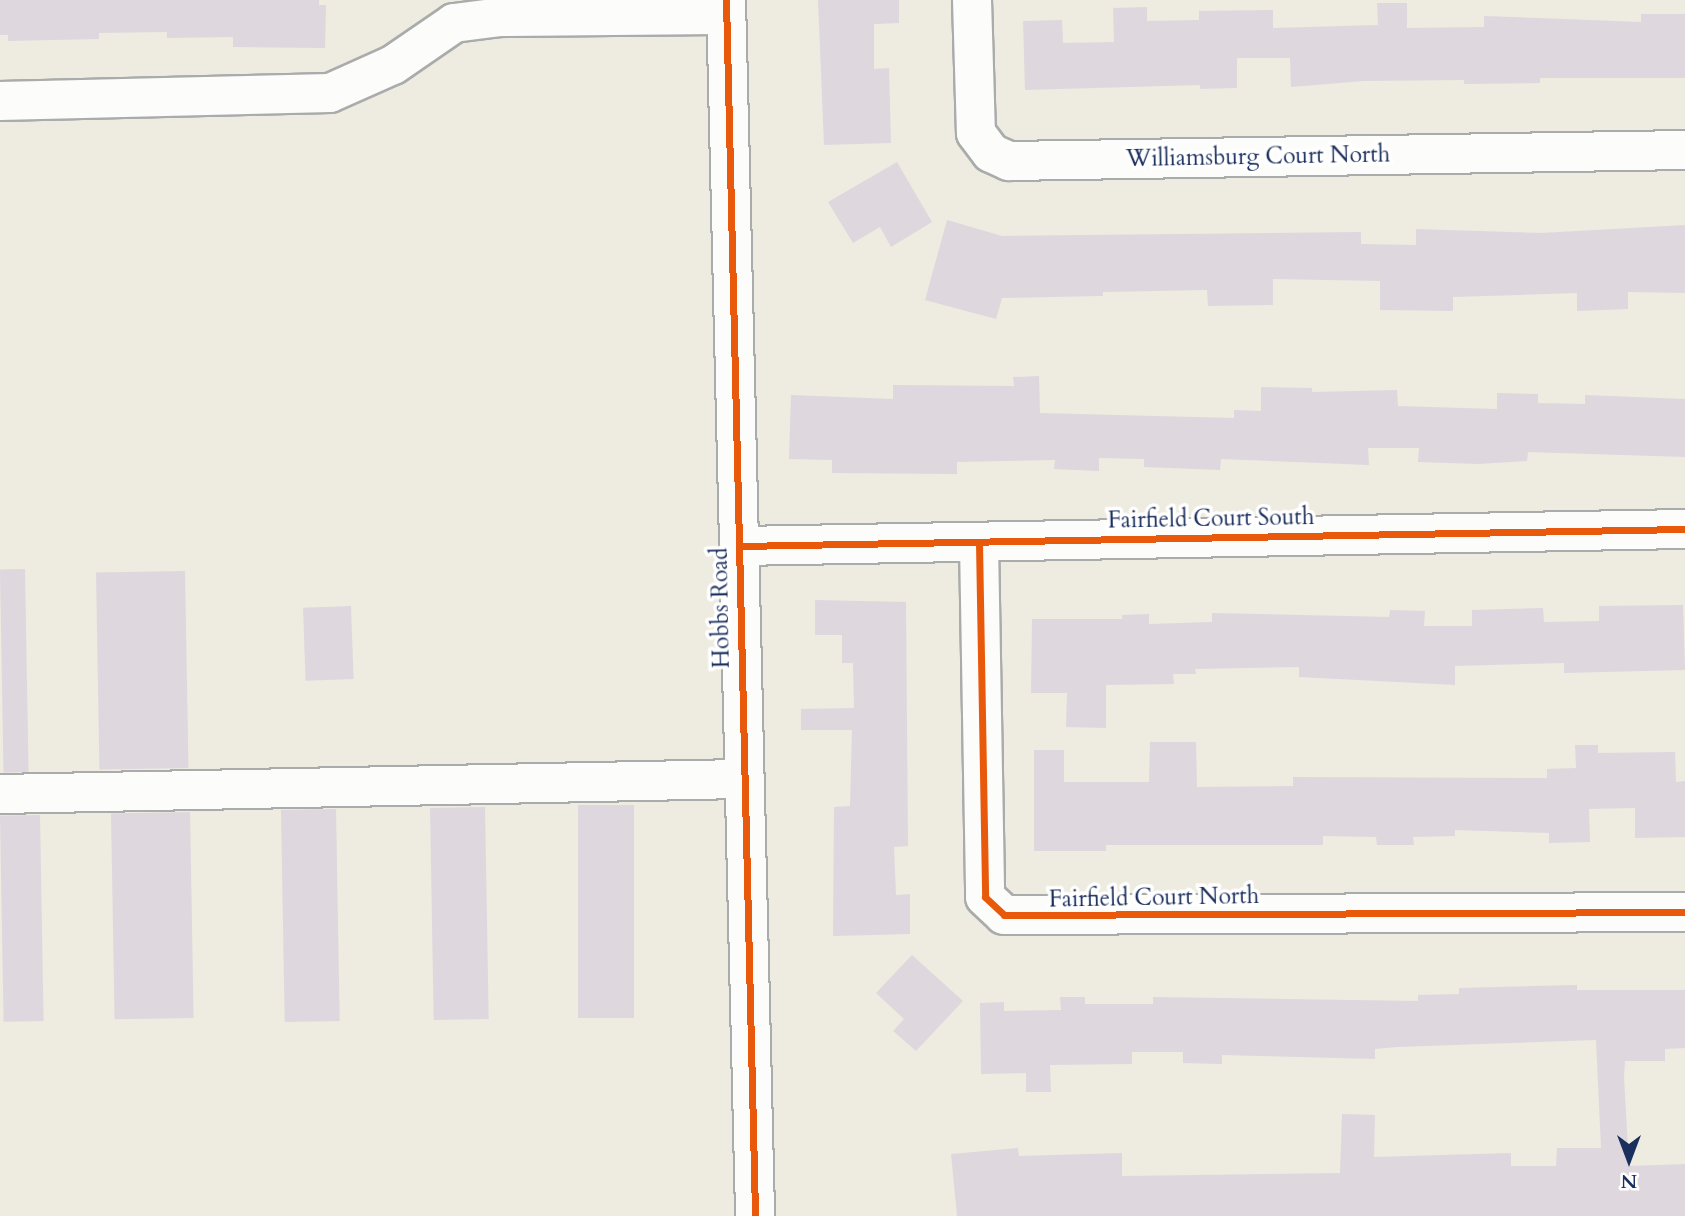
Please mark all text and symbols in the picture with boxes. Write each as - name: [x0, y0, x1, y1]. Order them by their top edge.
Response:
- street label: Williamsburg Court North: [1126, 141, 1390, 173]
- street label: Fairfield Court South: [1108, 503, 1314, 535]
- street label: Hobbs Road: [706, 547, 736, 669]
- street label: Fairfield Court North: [1049, 882, 1259, 914]
- north arrow: [1594, 1125, 1664, 1195]
- text: N: [1621, 1168, 1637, 1194]

